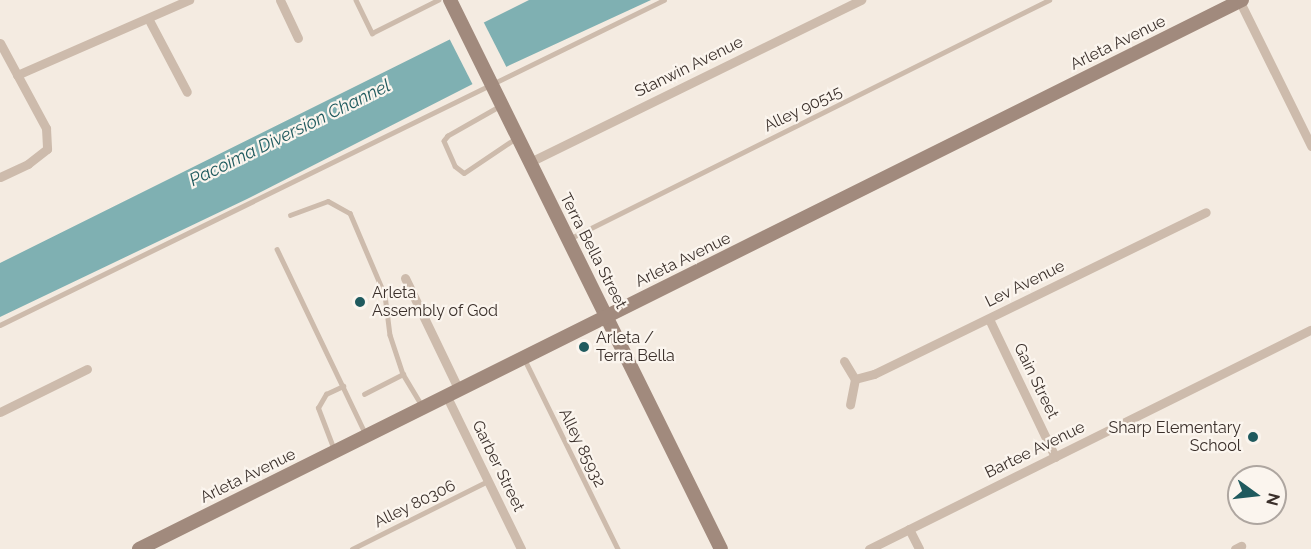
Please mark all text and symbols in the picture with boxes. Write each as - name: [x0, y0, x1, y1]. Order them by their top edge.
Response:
- street label: Arleta Avenue: [1067, 11, 1169, 75]
- street label: Stanwin Avenue: [631, 32, 747, 102]
- water label: Pacoima Diversion Channel: [186, 75, 394, 191]
- street label: Alley 90515: [761, 82, 845, 136]
- street label: Terra Bella Street: [556, 190, 630, 312]
- street label: Arleta Avenue: [632, 228, 734, 292]
- street label: Lev Avenue: [982, 256, 1068, 312]
- place label: Arleta Assembly of God: [372, 283, 499, 321]
- marker: Arleta Assembly of God: [353, 295, 367, 309]
- place label: Arleta / Terra Bella: [596, 328, 675, 366]
- marker: Arleta / Terra Bella: [577, 340, 591, 354]
- street label: Gain Street: [1010, 340, 1062, 422]
- street label: Alley 85932: [555, 405, 609, 491]
- street label: Garber Street: [468, 417, 528, 515]
- street label: Bartee Avenue: [982, 417, 1088, 483]
- place label: Sharp Elementary School: [1108, 418, 1241, 456]
- marker: Sharp Elementary School: [1246, 430, 1260, 444]
- street label: Arleta Avenue: [197, 444, 299, 508]
- north arrow: [1227, 465, 1287, 525]
- street label: Alley 80306: [371, 476, 459, 532]
- text: N: [1262, 491, 1284, 508]

